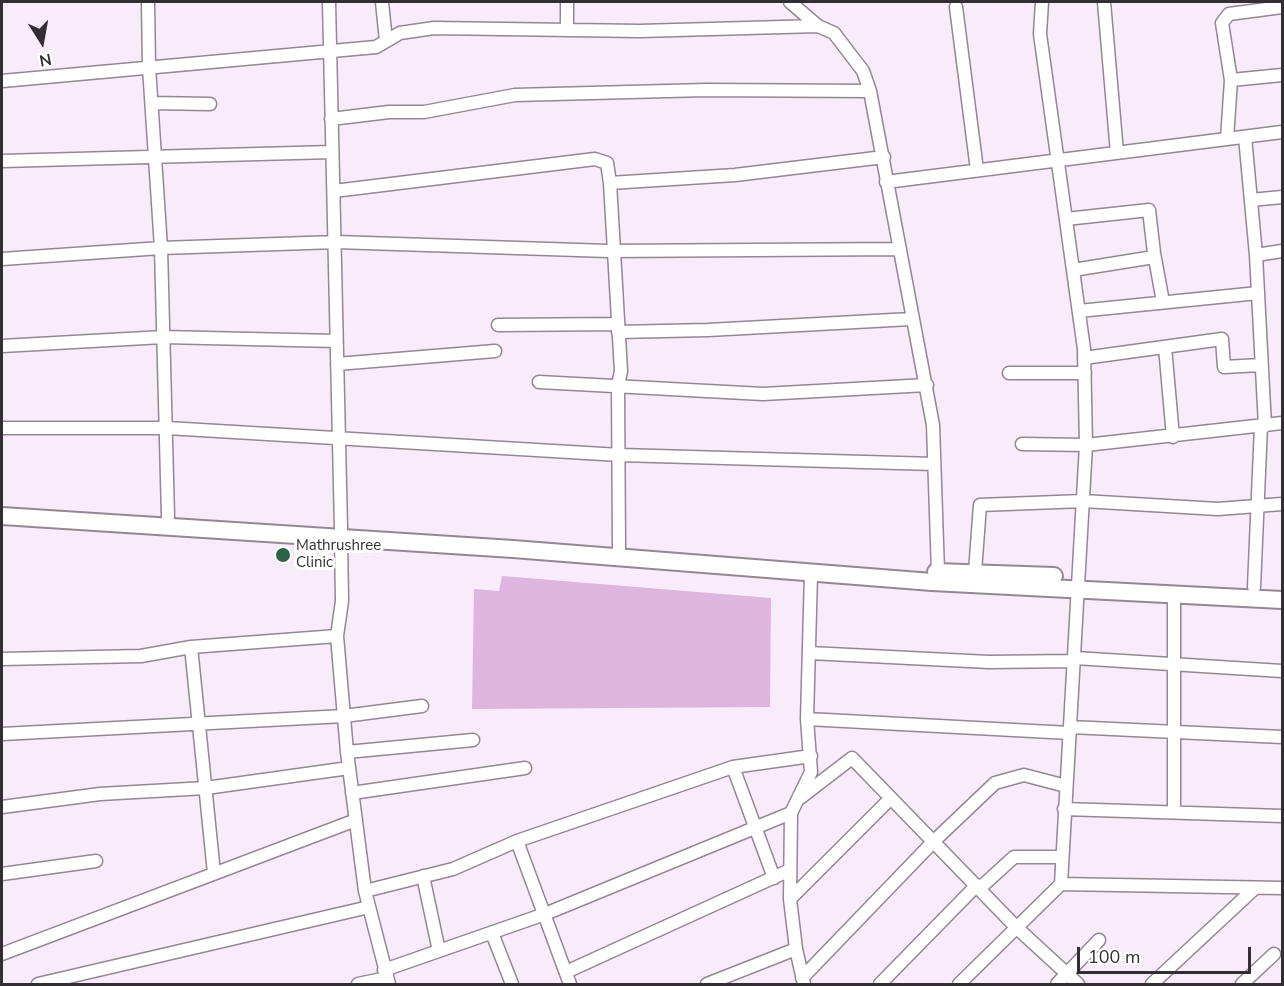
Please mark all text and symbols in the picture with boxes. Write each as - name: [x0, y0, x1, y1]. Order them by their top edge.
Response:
- north arrow: [12, 12, 72, 72]
- text: N: [37, 48, 53, 72]
- place label: Mathrushree Clinic: [296, 537, 381, 572]
- marker: Mathrushree Clinic: [274, 546, 292, 564]
- scale bar: [1080, 935, 1254, 973]
- text: 100 m: [1088, 945, 1140, 969]

